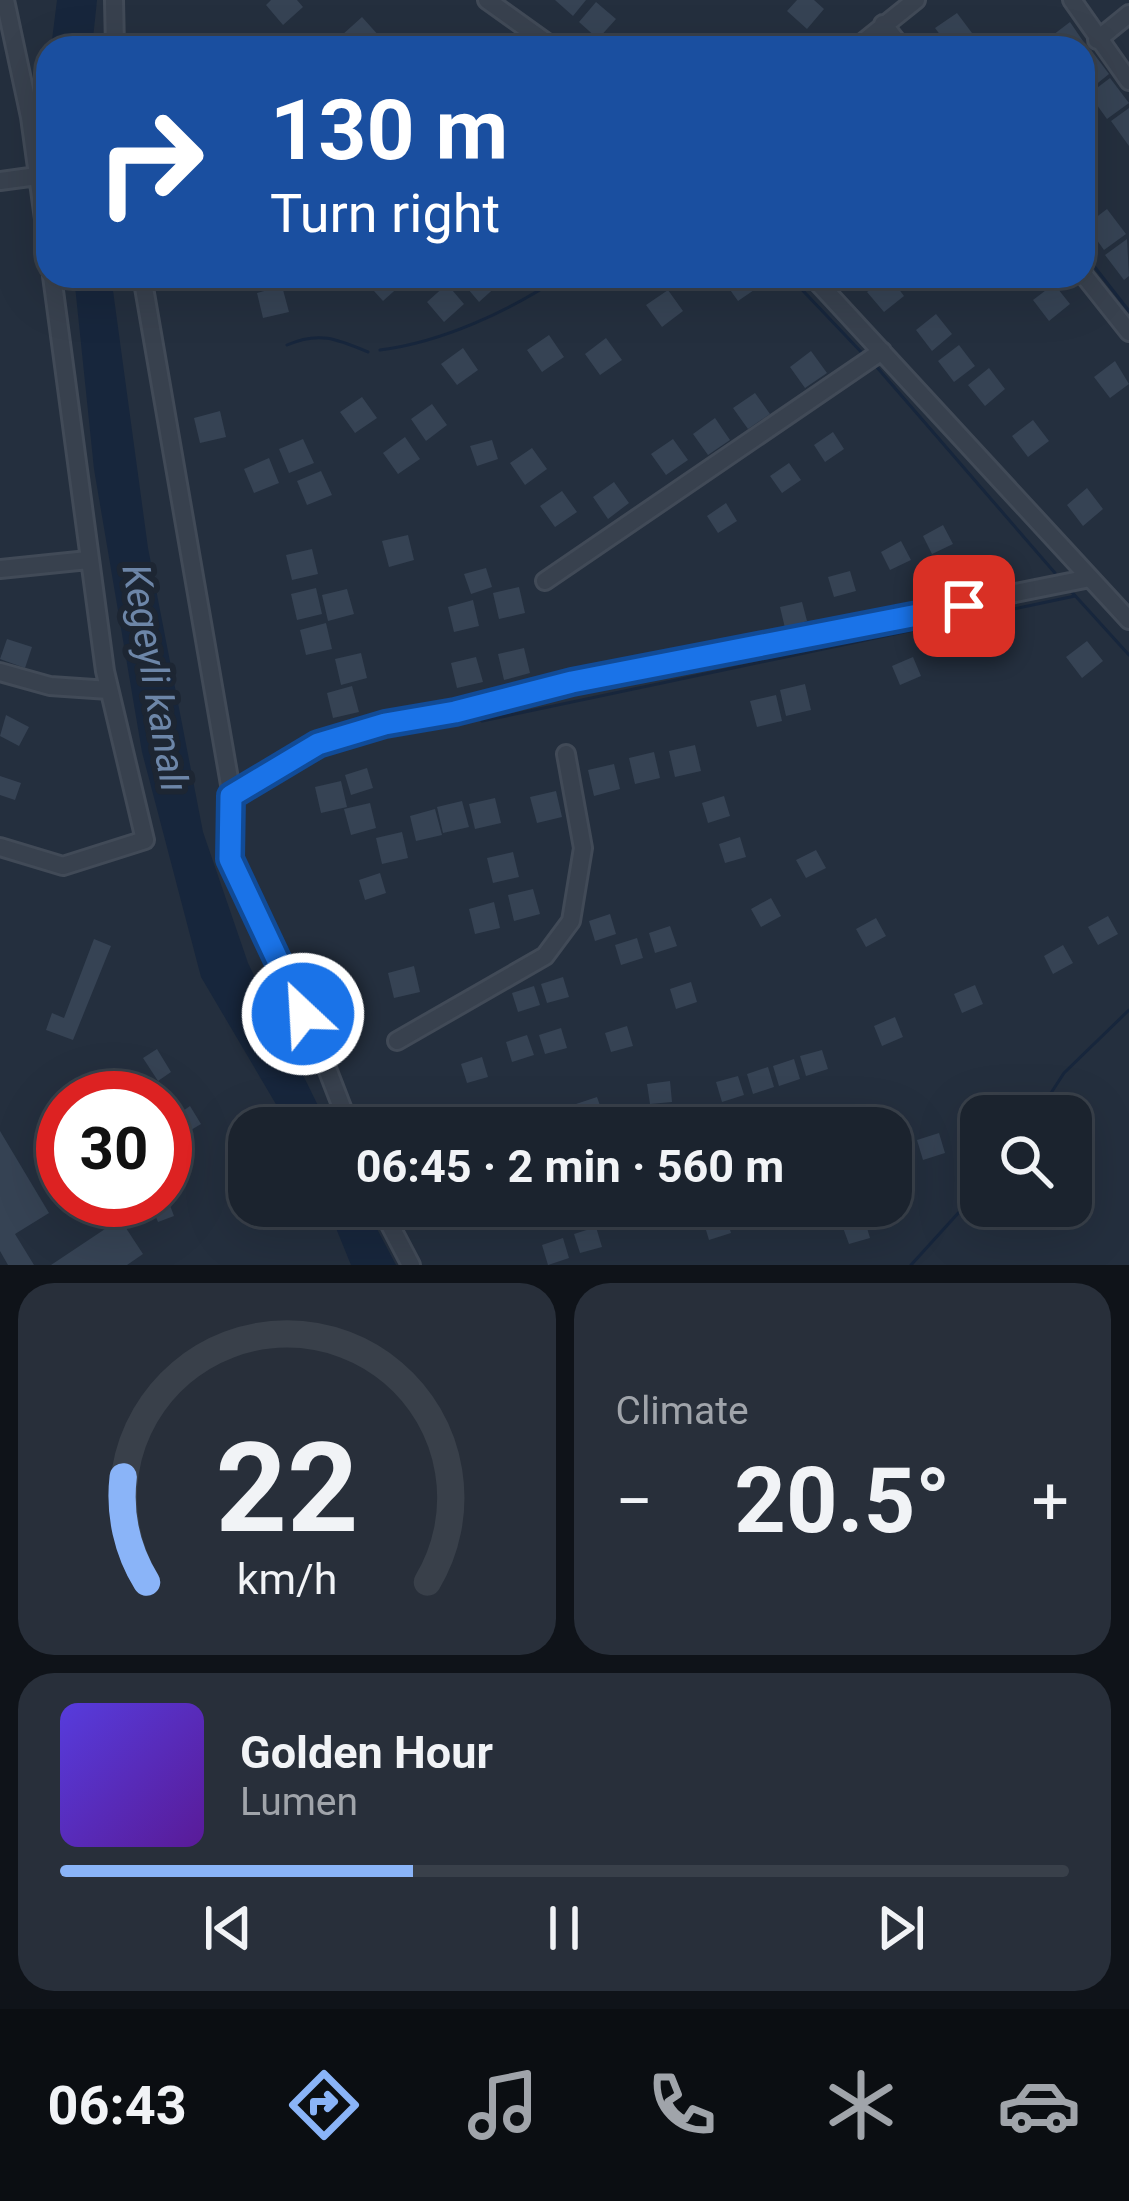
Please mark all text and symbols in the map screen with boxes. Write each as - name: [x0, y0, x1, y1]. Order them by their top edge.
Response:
- text: 130 m: [270, 81, 508, 180]
- icon: right: [72, 84, 228, 240]
- text: Turn right: [270, 182, 500, 245]
- pin: [913, 555, 1015, 657]
- water label: Kegeyli kanalı: [112, 561, 198, 795]
- icon: arrive: [931, 573, 997, 639]
- position arrow: [240, 951, 366, 1077]
- speed limit sign: 30: [36, 1071, 192, 1227]
- map controls: [960, 1095, 1092, 1227]
- button: search: [960, 1095, 1092, 1227]
- text: 06:45 · 2 min · 560 m: [356, 1140, 784, 1193]
- text: Climate: [616, 1388, 749, 1434]
- text: 22: [215, 1415, 358, 1561]
- text: 20.5°: [734, 1449, 950, 1554]
- text: −: [616, 1463, 653, 1540]
- text: +: [1032, 1463, 1069, 1540]
- text: km/h: [236, 1554, 337, 1604]
- text: Golden Hour: [240, 1726, 493, 1779]
- text: Lumen: [240, 1779, 358, 1825]
- icon: previous: [195, 1895, 261, 1961]
- icon: pause: [531, 1895, 597, 1961]
- icon: next: [868, 1895, 934, 1961]
- icon: directions: [282, 2063, 366, 2147]
- icon: music: [461, 2063, 545, 2147]
- icon: phone: [640, 2063, 724, 2147]
- icon: climate: [819, 2063, 903, 2147]
- icon: car: [997, 2063, 1081, 2147]
- text: 06:43: [47, 2074, 187, 2137]

